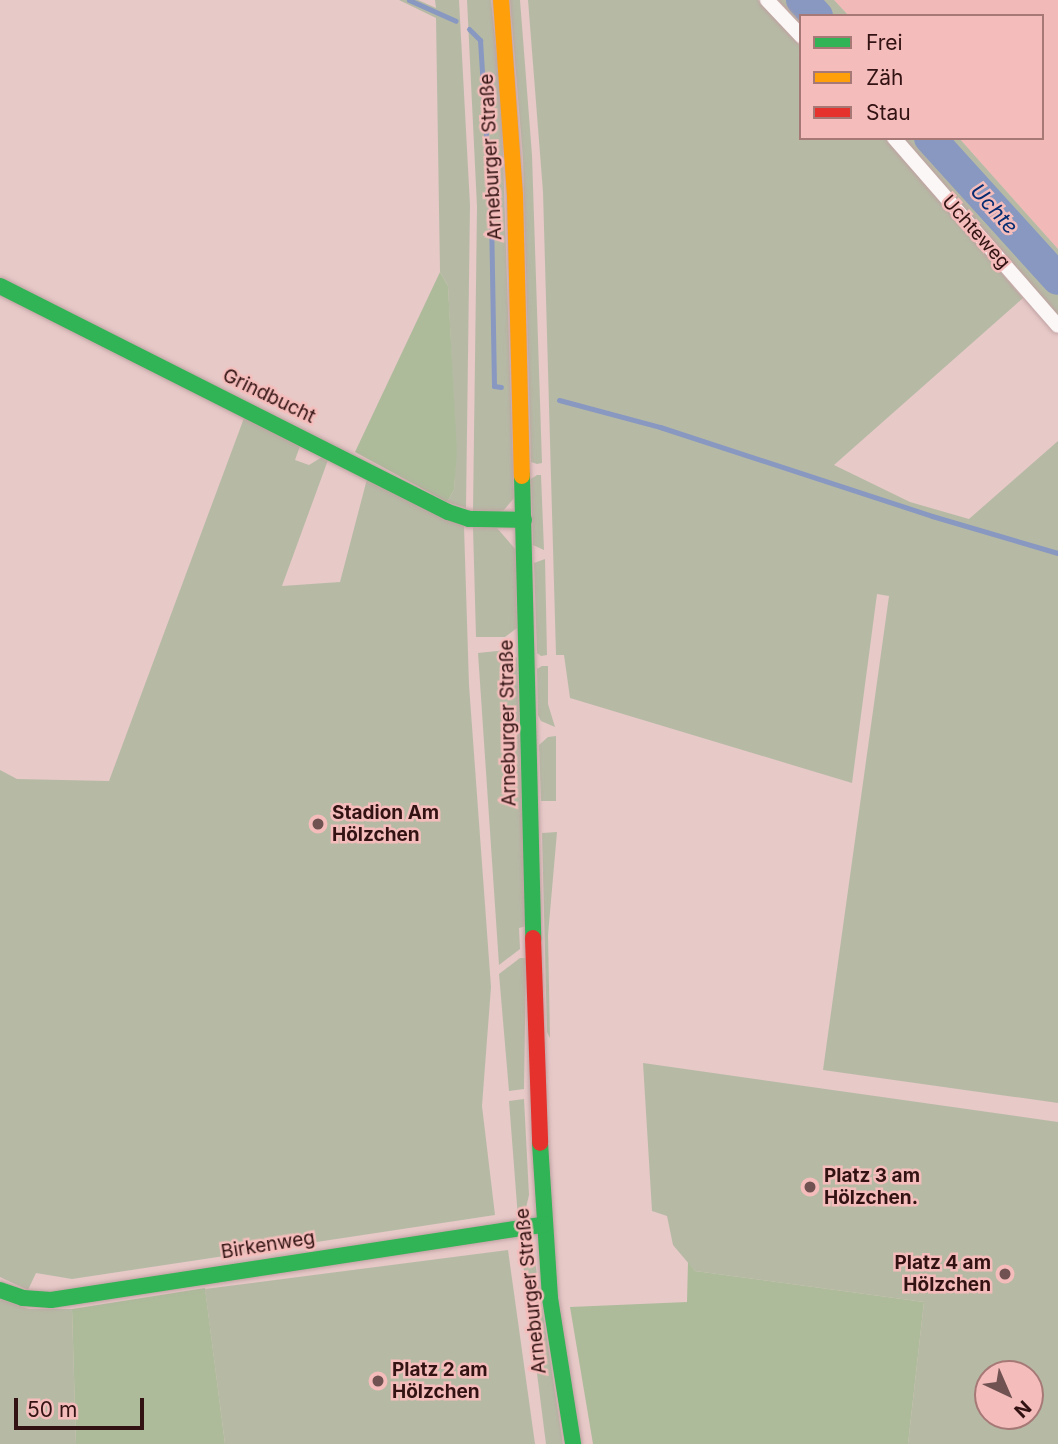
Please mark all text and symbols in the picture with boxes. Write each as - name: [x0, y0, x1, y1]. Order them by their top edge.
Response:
- legend: [799, 14, 1044, 140]
- text: Frei: [866, 30, 903, 55]
- text: Zäh: [866, 65, 903, 90]
- street label: Arneburger Straße: [475, 73, 507, 241]
- text: Stau: [866, 100, 911, 125]
- water label: Uchte: [965, 179, 1023, 239]
- street label: Uchteweg: [937, 191, 1015, 273]
- street label: Grindbucht: [219, 364, 319, 428]
- street label: Arneburger Straße: [495, 639, 521, 807]
- place label: Stadion Am Hölzchen: [332, 802, 439, 846]
- marker: Stadion Am Hölzchen: [310, 816, 326, 832]
- place label: Platz 3 am Hölzchen.: [824, 1165, 920, 1209]
- marker: Platz 3 am Hölzchen.: [802, 1179, 818, 1195]
- street label: Arneburger Straße: [511, 1207, 551, 1375]
- street label: Birkenweg: [219, 1226, 317, 1264]
- place label: Platz 4 am Hölzchen: [894, 1252, 991, 1296]
- marker: Platz 4 am Hölzchen: [997, 1266, 1013, 1282]
- place label: Platz 2 am Hölzchen: [392, 1359, 488, 1403]
- north arrow: [974, 1360, 1044, 1430]
- marker: Platz 2 am Hölzchen: [370, 1373, 386, 1389]
- scale bar: [18, 1384, 147, 1428]
- text: N: [1009, 1396, 1036, 1422]
- text: 50 m: [27, 1397, 77, 1422]

